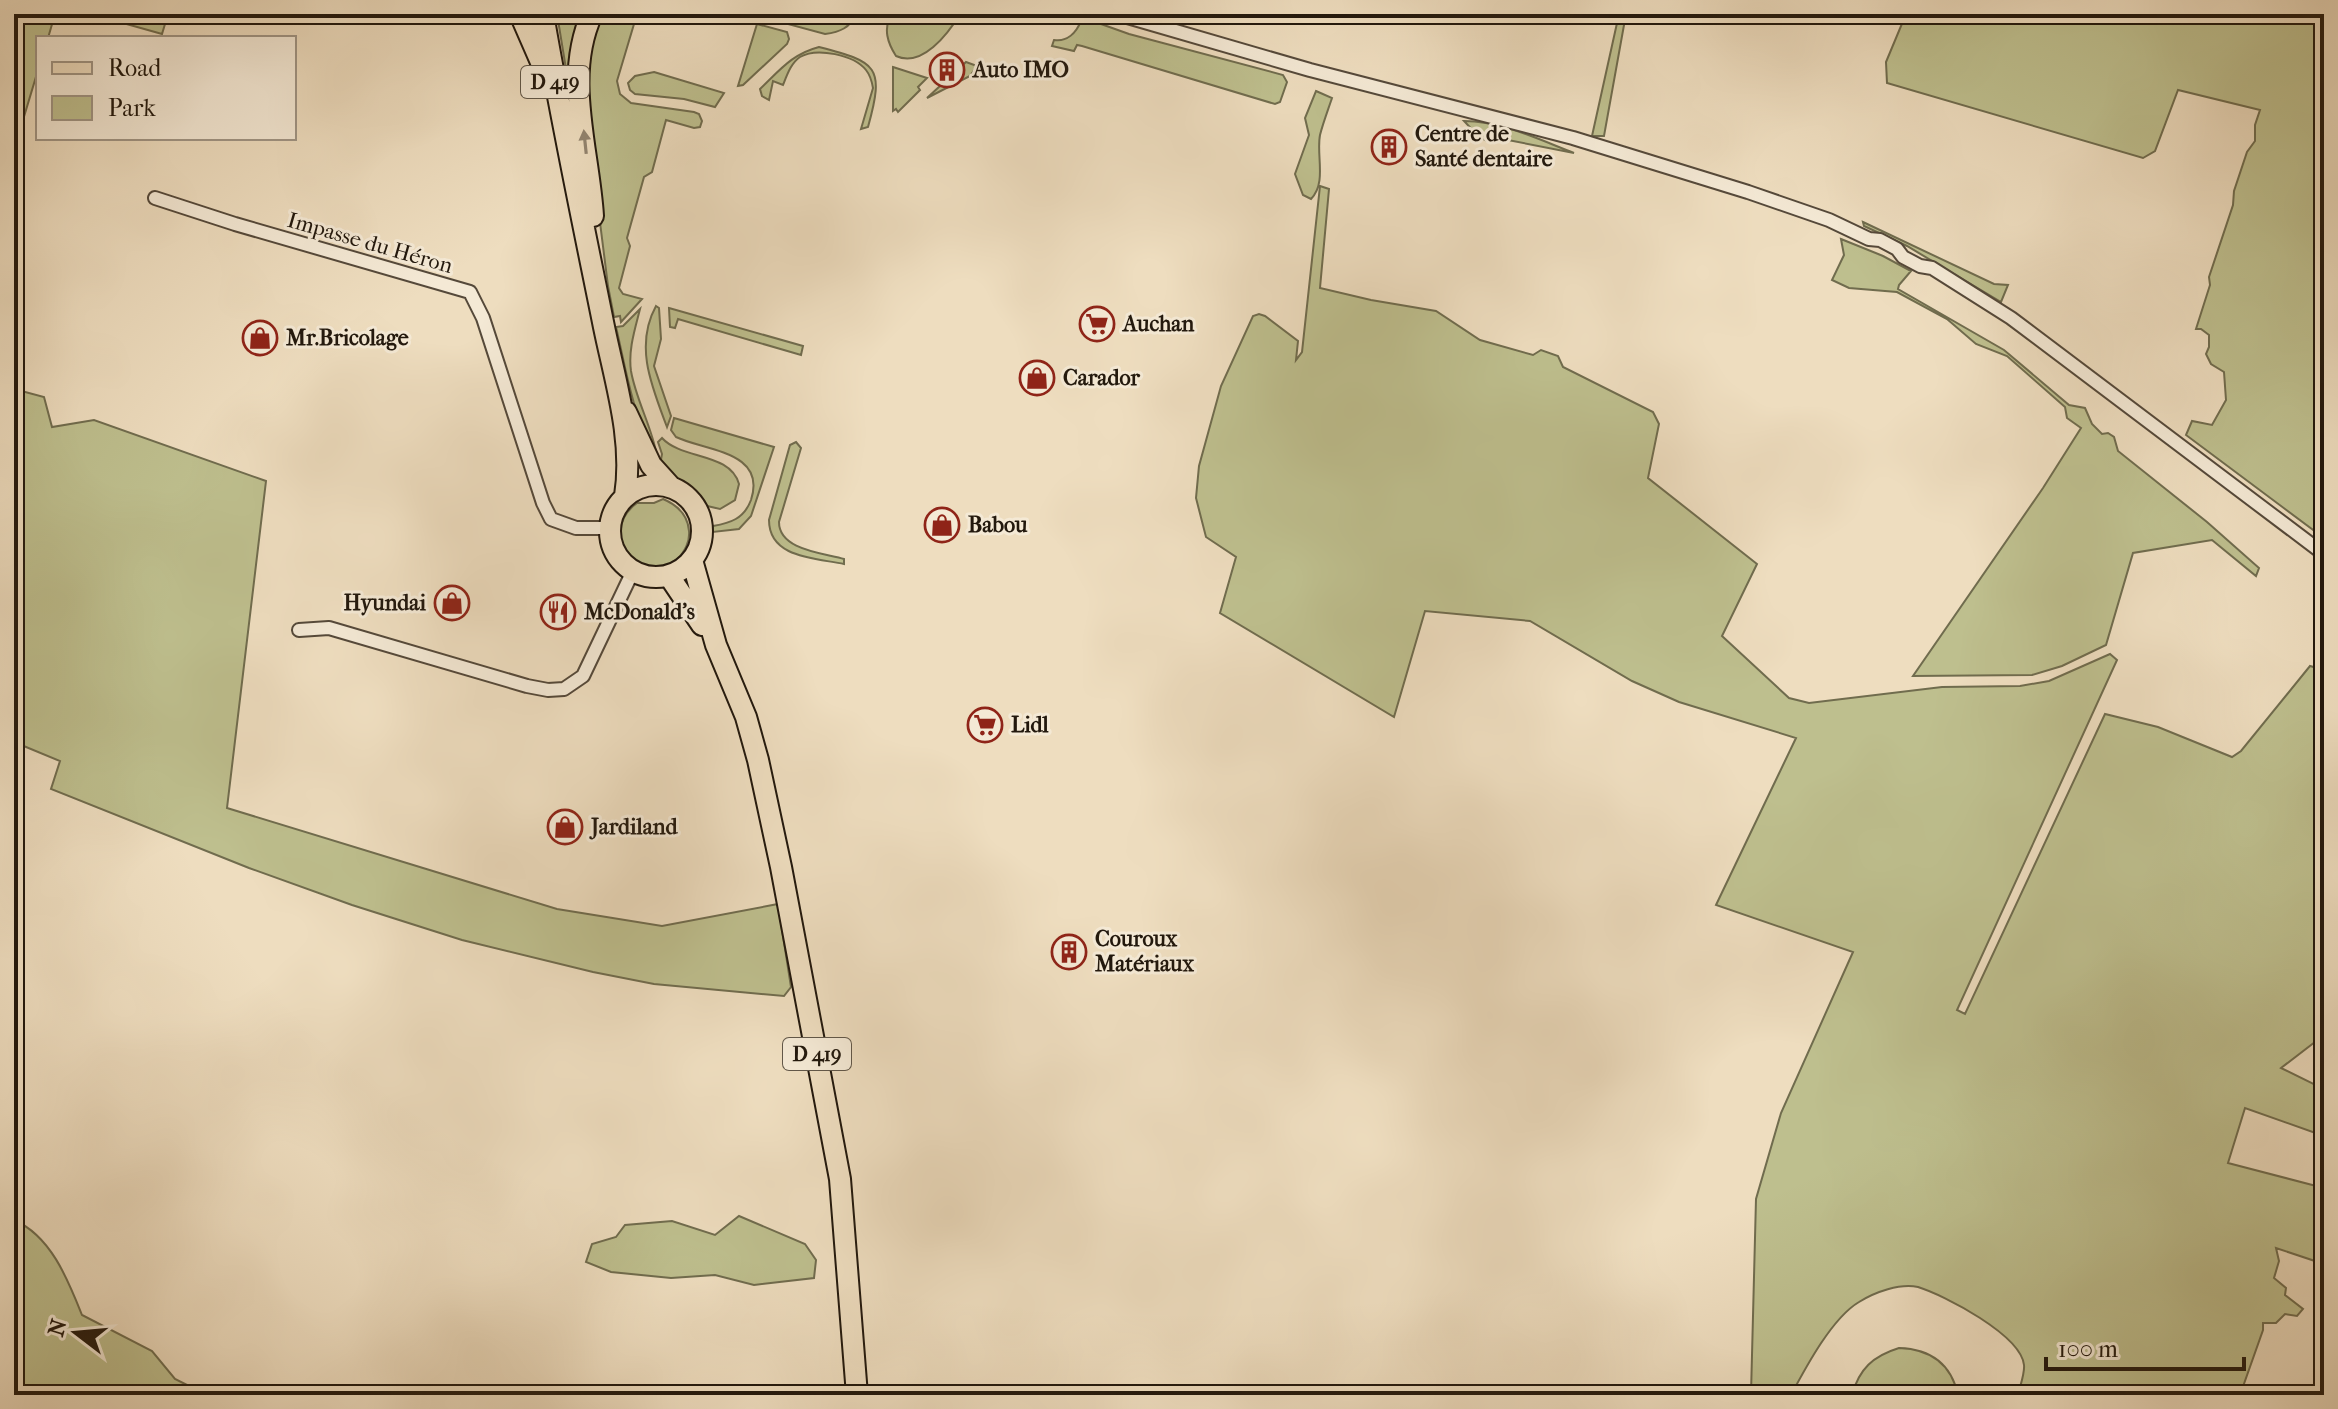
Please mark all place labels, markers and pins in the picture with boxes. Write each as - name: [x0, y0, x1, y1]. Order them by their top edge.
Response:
- building icon: Auto IMO: [928, 51, 966, 89]
- place label: Auto IMO: [971, 57, 1069, 83]
- place label: Centre de Santé dentaire: [1415, 121, 1553, 172]
- building icon: Centre de Santé dentaire: [1370, 128, 1408, 166]
- supermarket icon: Auchan: [1078, 305, 1116, 343]
- place label: Auchan: [1121, 311, 1195, 337]
- shop icon: Mr.Bricolage: [241, 319, 279, 357]
- place label: Mr.Bricolage: [285, 325, 409, 351]
- shop icon: Carador: [1018, 359, 1056, 397]
- place label: Carador: [1063, 365, 1140, 391]
- shop icon: Babou: [923, 506, 961, 544]
- place label: Babou: [968, 512, 1028, 538]
- shop icon: Hyundai: [433, 584, 471, 622]
- place label: Hyundai: [344, 590, 427, 616]
- restaurant icon: McDonald's: [539, 593, 577, 631]
- place label: McDonald's: [583, 599, 695, 625]
- supermarket icon: Lidl: [966, 706, 1004, 744]
- place label: Lidl: [1011, 712, 1050, 738]
- shop icon: Jardiland: [546, 808, 584, 846]
- place label: Jardiland: [589, 814, 678, 840]
- place label: Couroux Matériaux: [1094, 926, 1194, 977]
- building icon: Couroux Matériaux: [1050, 933, 1088, 971]

